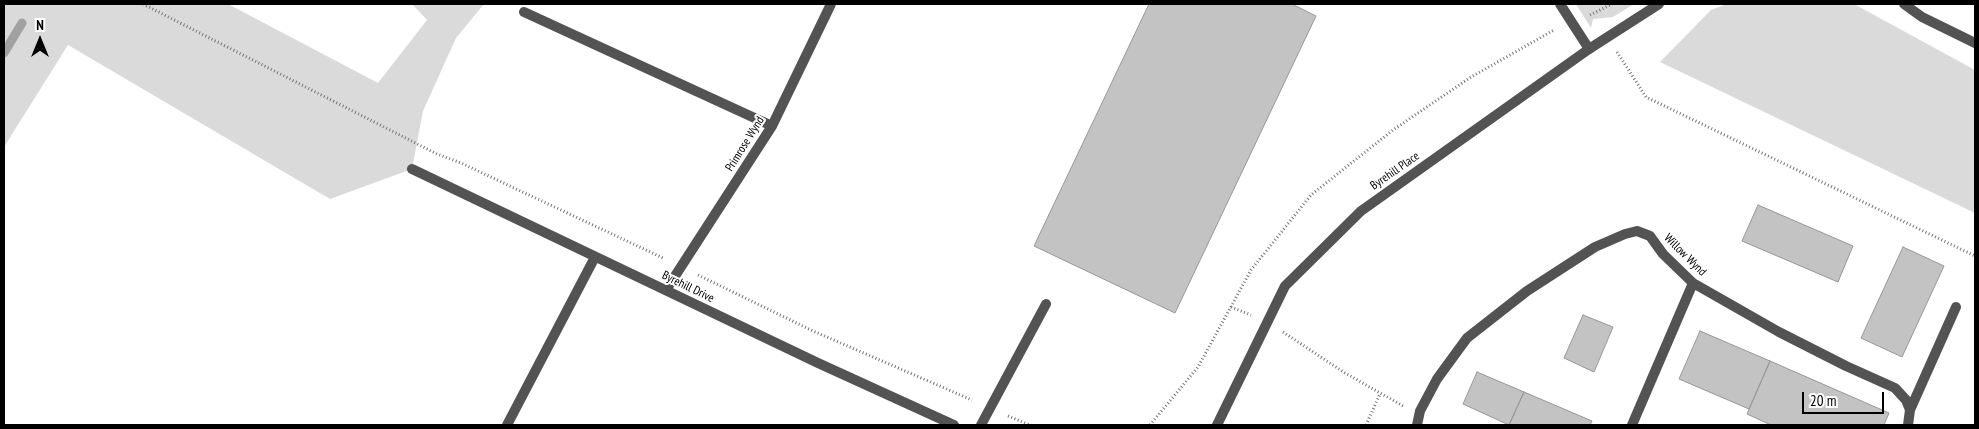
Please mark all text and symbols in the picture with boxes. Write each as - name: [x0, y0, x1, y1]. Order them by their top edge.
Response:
- north arrow: [15, 15, 65, 65]
- text: N: [36, 16, 44, 34]
- street label: Primrose Wynd: [723, 114, 767, 174]
- street label: Byrehill Place: [1368, 149, 1422, 193]
- street label: Willow Wynd: [1661, 231, 1709, 279]
- street label: Byrehill Drive: [660, 268, 716, 306]
- scale bar: [1804, 382, 1886, 414]
- text: 20 m: [1810, 391, 1836, 410]

